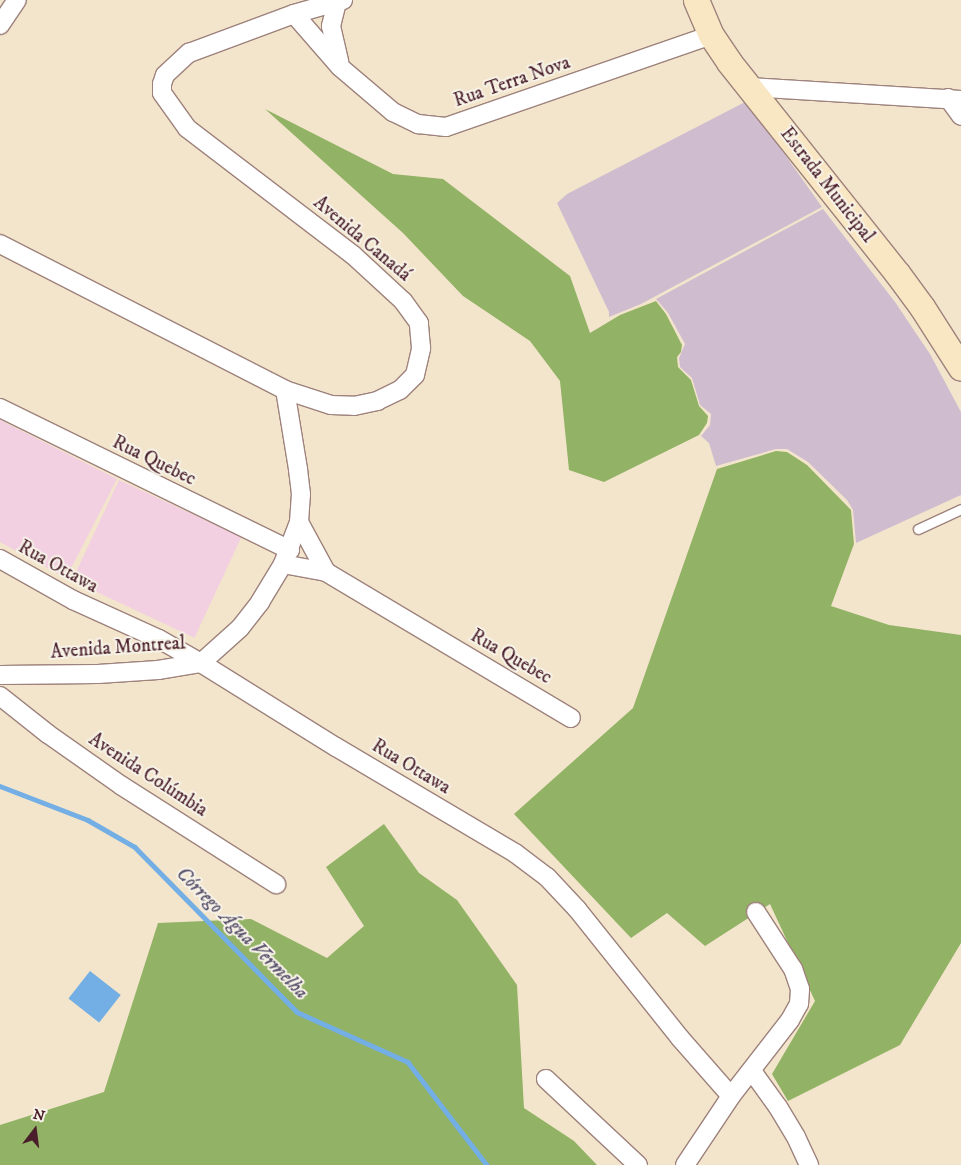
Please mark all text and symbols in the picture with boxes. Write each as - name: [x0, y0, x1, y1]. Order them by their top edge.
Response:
- street label: Rua Terra Nova: [451, 51, 573, 113]
- street label: Estrada Municipal: [775, 123, 879, 247]
- street label: Avenida Canadá: [308, 192, 416, 286]
- street label: Rua Quebec: [109, 431, 199, 491]
- street label: Rua Ottawa: [14, 536, 102, 598]
- street label: Rua Quebec: [466, 625, 556, 689]
- street label: Avenida Montreal: [50, 632, 186, 664]
- street label: Avenida Colúmbia: [84, 728, 212, 822]
- street label: Rua Ottawa: [368, 735, 454, 799]
- water label: Córrego Água Vermelha: [171, 862, 313, 1004]
- north arrow: [10, 1105, 60, 1155]
- text: N: [31, 1105, 47, 1126]

